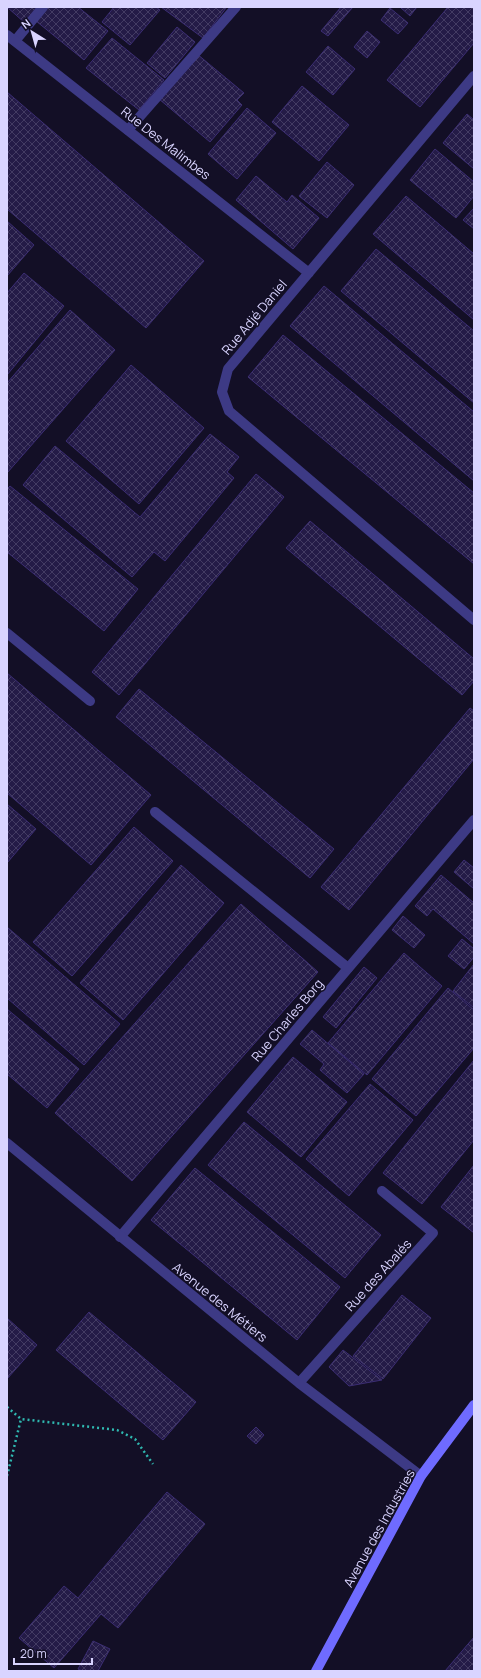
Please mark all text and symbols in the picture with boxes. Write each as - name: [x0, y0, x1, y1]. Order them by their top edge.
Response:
- north arrow: [12, 12, 52, 52]
- text: N: [18, 15, 33, 32]
- street label: Rue Des Malimbes: [117, 102, 215, 184]
- street label: Rue Adjé Daniel: [217, 276, 291, 358]
- street label: Rue Charles Borg: [247, 975, 327, 1065]
- street label: Rue des Abalés: [341, 1235, 415, 1315]
- street label: Avenue des Métiers: [169, 1258, 271, 1346]
- street label: Avenue des Industries: [339, 1466, 419, 1590]
- scale bar: [14, 1640, 92, 1666]
- text: 20 m: [20, 1645, 47, 1662]

